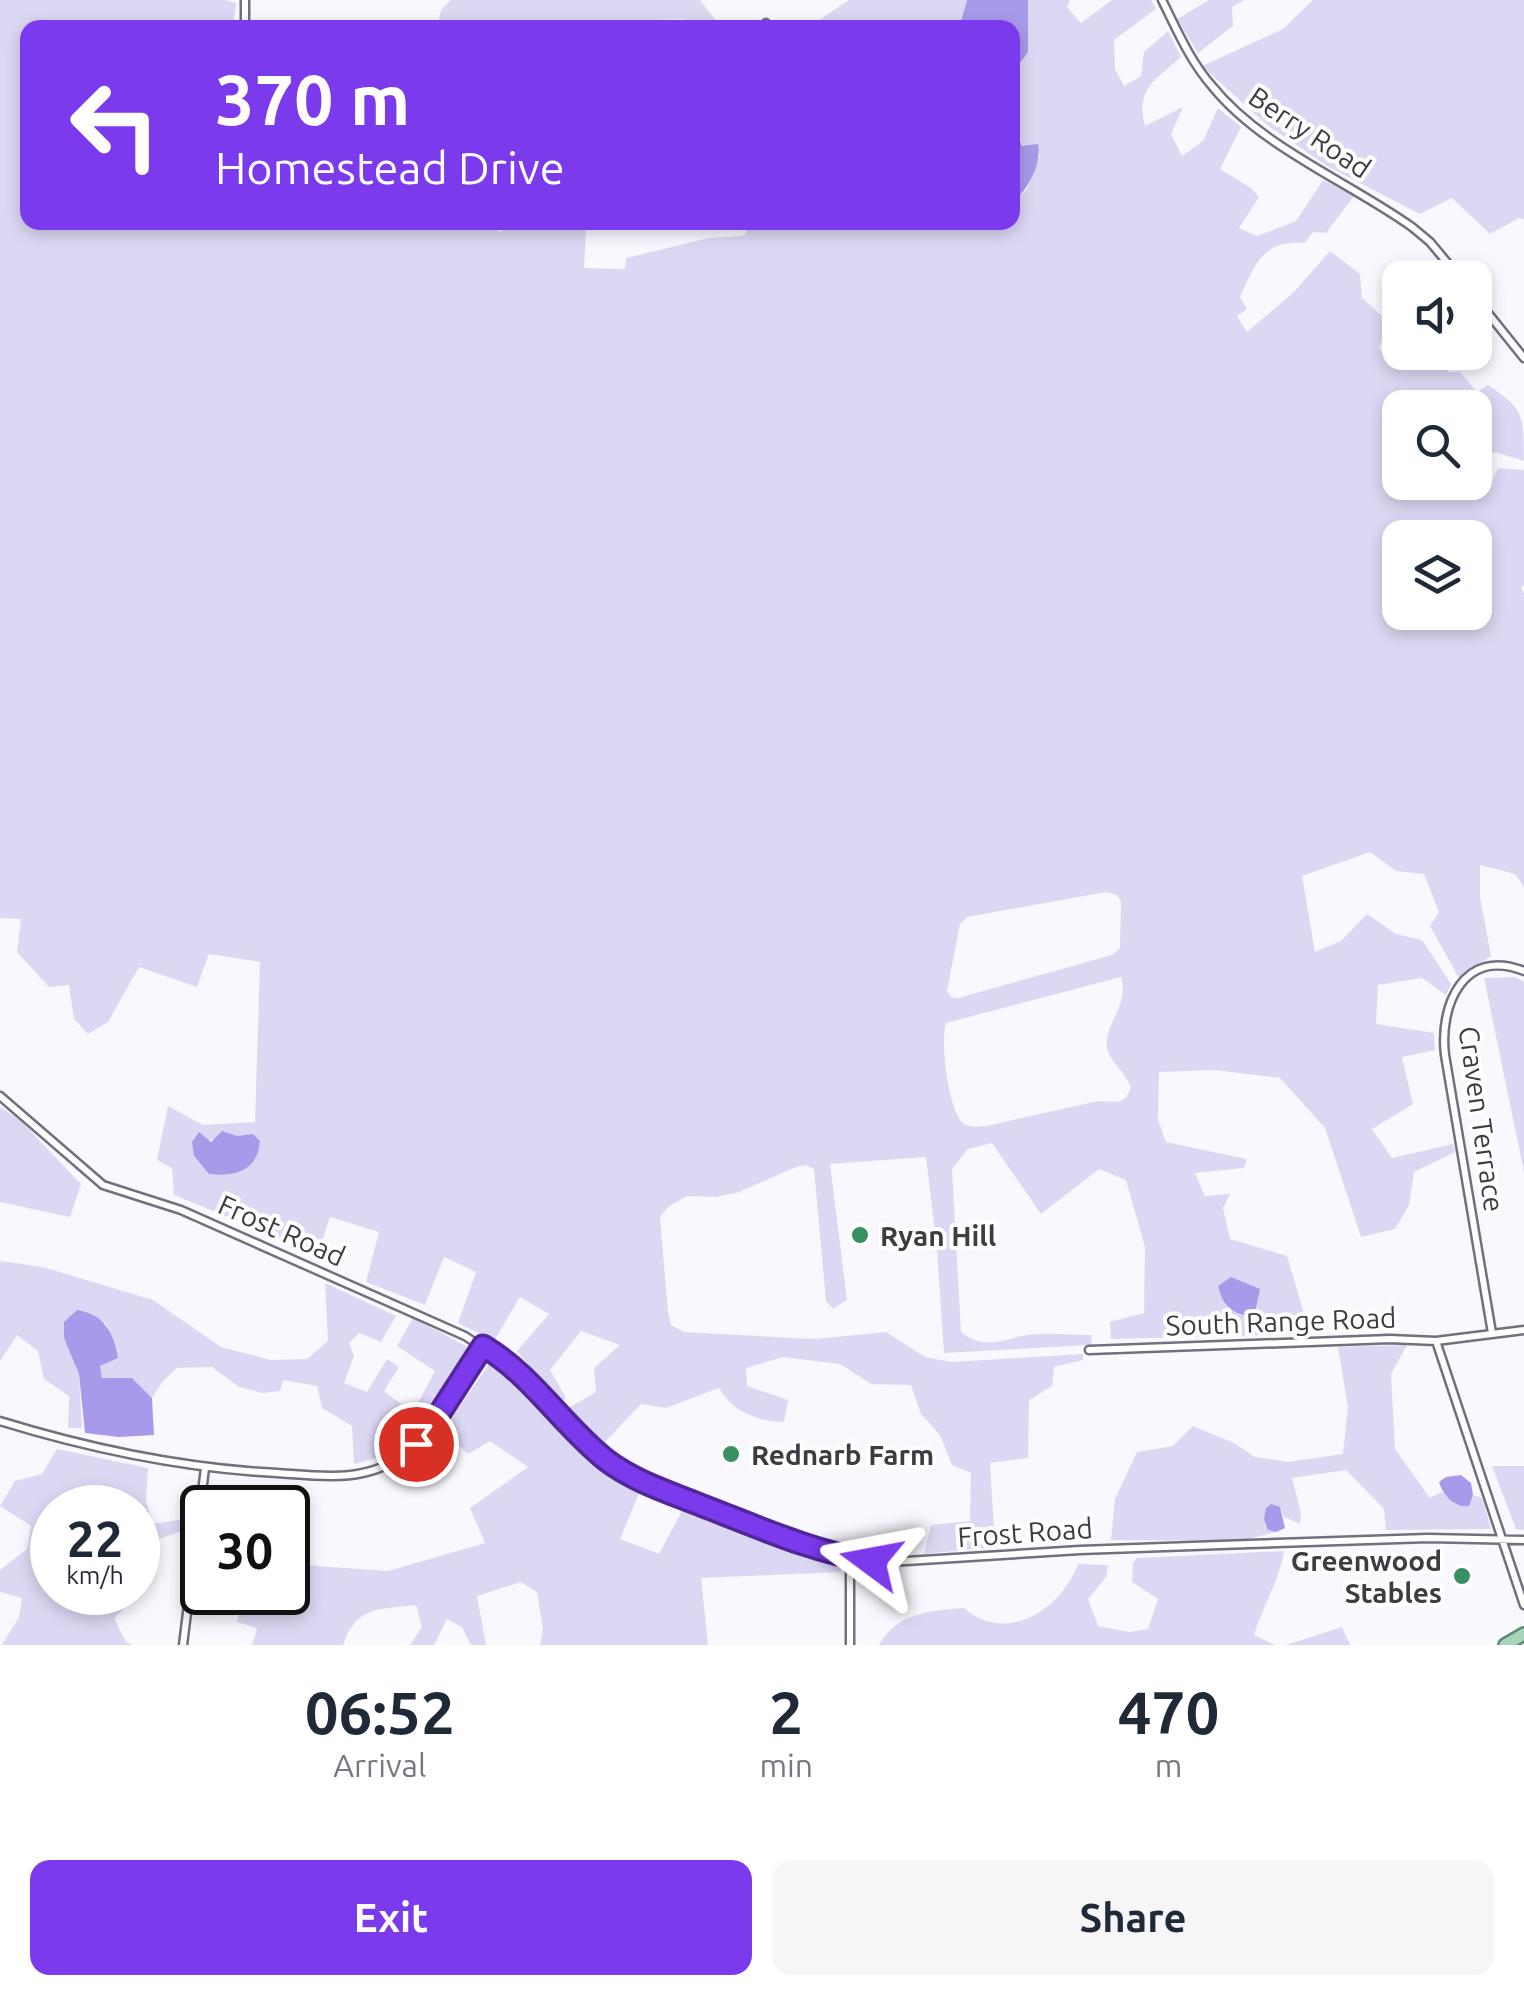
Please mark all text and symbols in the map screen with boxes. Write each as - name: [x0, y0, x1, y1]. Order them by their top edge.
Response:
- icon: left: [50, 60, 180, 190]
- text: 370 m: [215, 60, 410, 138]
- street label: Berry Road: [1243, 80, 1377, 184]
- text: Homestead Drive: [215, 142, 564, 193]
- map controls: [1382, 260, 1492, 630]
- button: sound: [1382, 260, 1492, 370]
- button: search: [1382, 390, 1492, 500]
- button: layers: [1382, 520, 1492, 630]
- street label: Craven Terrace: [1454, 1024, 1510, 1214]
- street label: Frost Road: [214, 1188, 350, 1272]
- place label: Ryan Hill: [880, 1220, 996, 1251]
- marker: Ryan Hill: [849, 1224, 871, 1246]
- street label: South Range Road: [1165, 1301, 1397, 1341]
- pin: [374, 1402, 459, 1487]
- icon: arrive: [389, 1417, 444, 1472]
- place label: Rednarb Farm: [751, 1439, 934, 1470]
- marker: Rednarb Farm: [720, 1443, 742, 1465]
- speed limit sign: 30: [180, 1485, 310, 1615]
- position arrow: [819, 1509, 923, 1613]
- text: 22: [67, 1510, 123, 1566]
- street label: Frost Road: [956, 1512, 1094, 1552]
- place label: Greenwood Stables: [1291, 1545, 1442, 1608]
- text: km/h: [66, 1561, 124, 1589]
- marker: Greenwood Stables: [1451, 1565, 1473, 1587]
- text: 06:52: [305, 1678, 455, 1745]
- text: 2: [769, 1678, 803, 1745]
- text: 470: [1118, 1678, 1219, 1745]
- text: Arrival: [333, 1747, 426, 1783]
- text: min: [759, 1747, 813, 1783]
- text: m: [1155, 1747, 1182, 1783]
- button: Exit: [30, 1860, 752, 1975]
- button: Share: [772, 1860, 1494, 1975]

